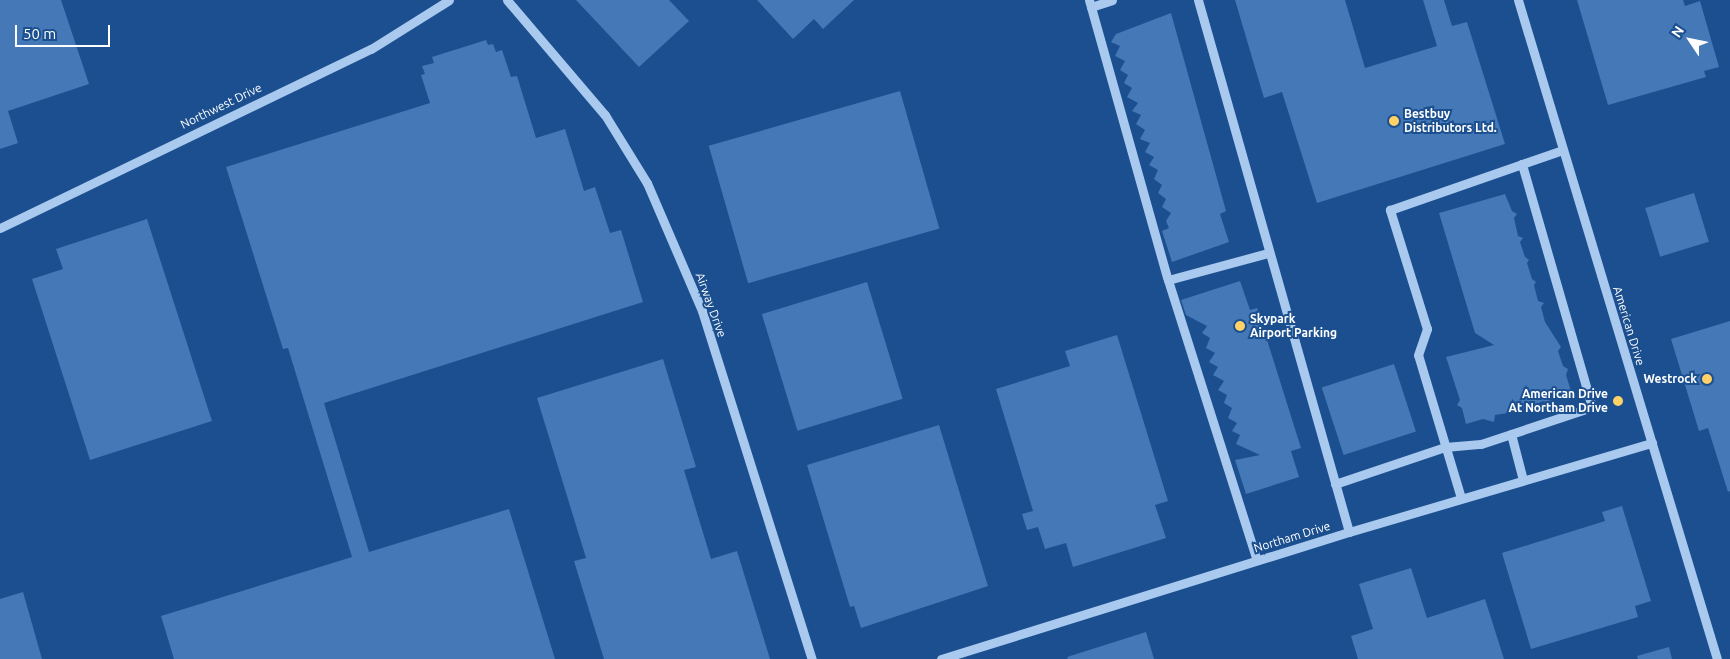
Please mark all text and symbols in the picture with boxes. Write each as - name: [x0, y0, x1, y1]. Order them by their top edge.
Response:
- scale bar: [18, 15, 112, 47]
- north arrow: [1665, 15, 1715, 65]
- text: N: [1668, 23, 1687, 40]
- text: 50 m: [23, 25, 56, 42]
- street label: Northwest Drive: [178, 80, 264, 132]
- place label: Bestbuy Distributors Ltd.: [1404, 107, 1497, 135]
- marker: Bestbuy Distributors Ltd.: [1388, 115, 1400, 127]
- street label: Airway Drive: [693, 271, 729, 339]
- street label: American Drive: [1610, 285, 1648, 367]
- place label: Skypark Airport Parking: [1250, 312, 1337, 340]
- marker: Skypark Airport Parking: [1234, 320, 1246, 332]
- place label: Westrock: [1644, 372, 1697, 386]
- marker: Westrock: [1701, 373, 1713, 385]
- place label: American Drive At Northam Drive: [1508, 387, 1608, 415]
- marker: American Drive At Northam Drive: [1612, 395, 1624, 407]
- street label: Northam Drive: [1252, 519, 1332, 555]

